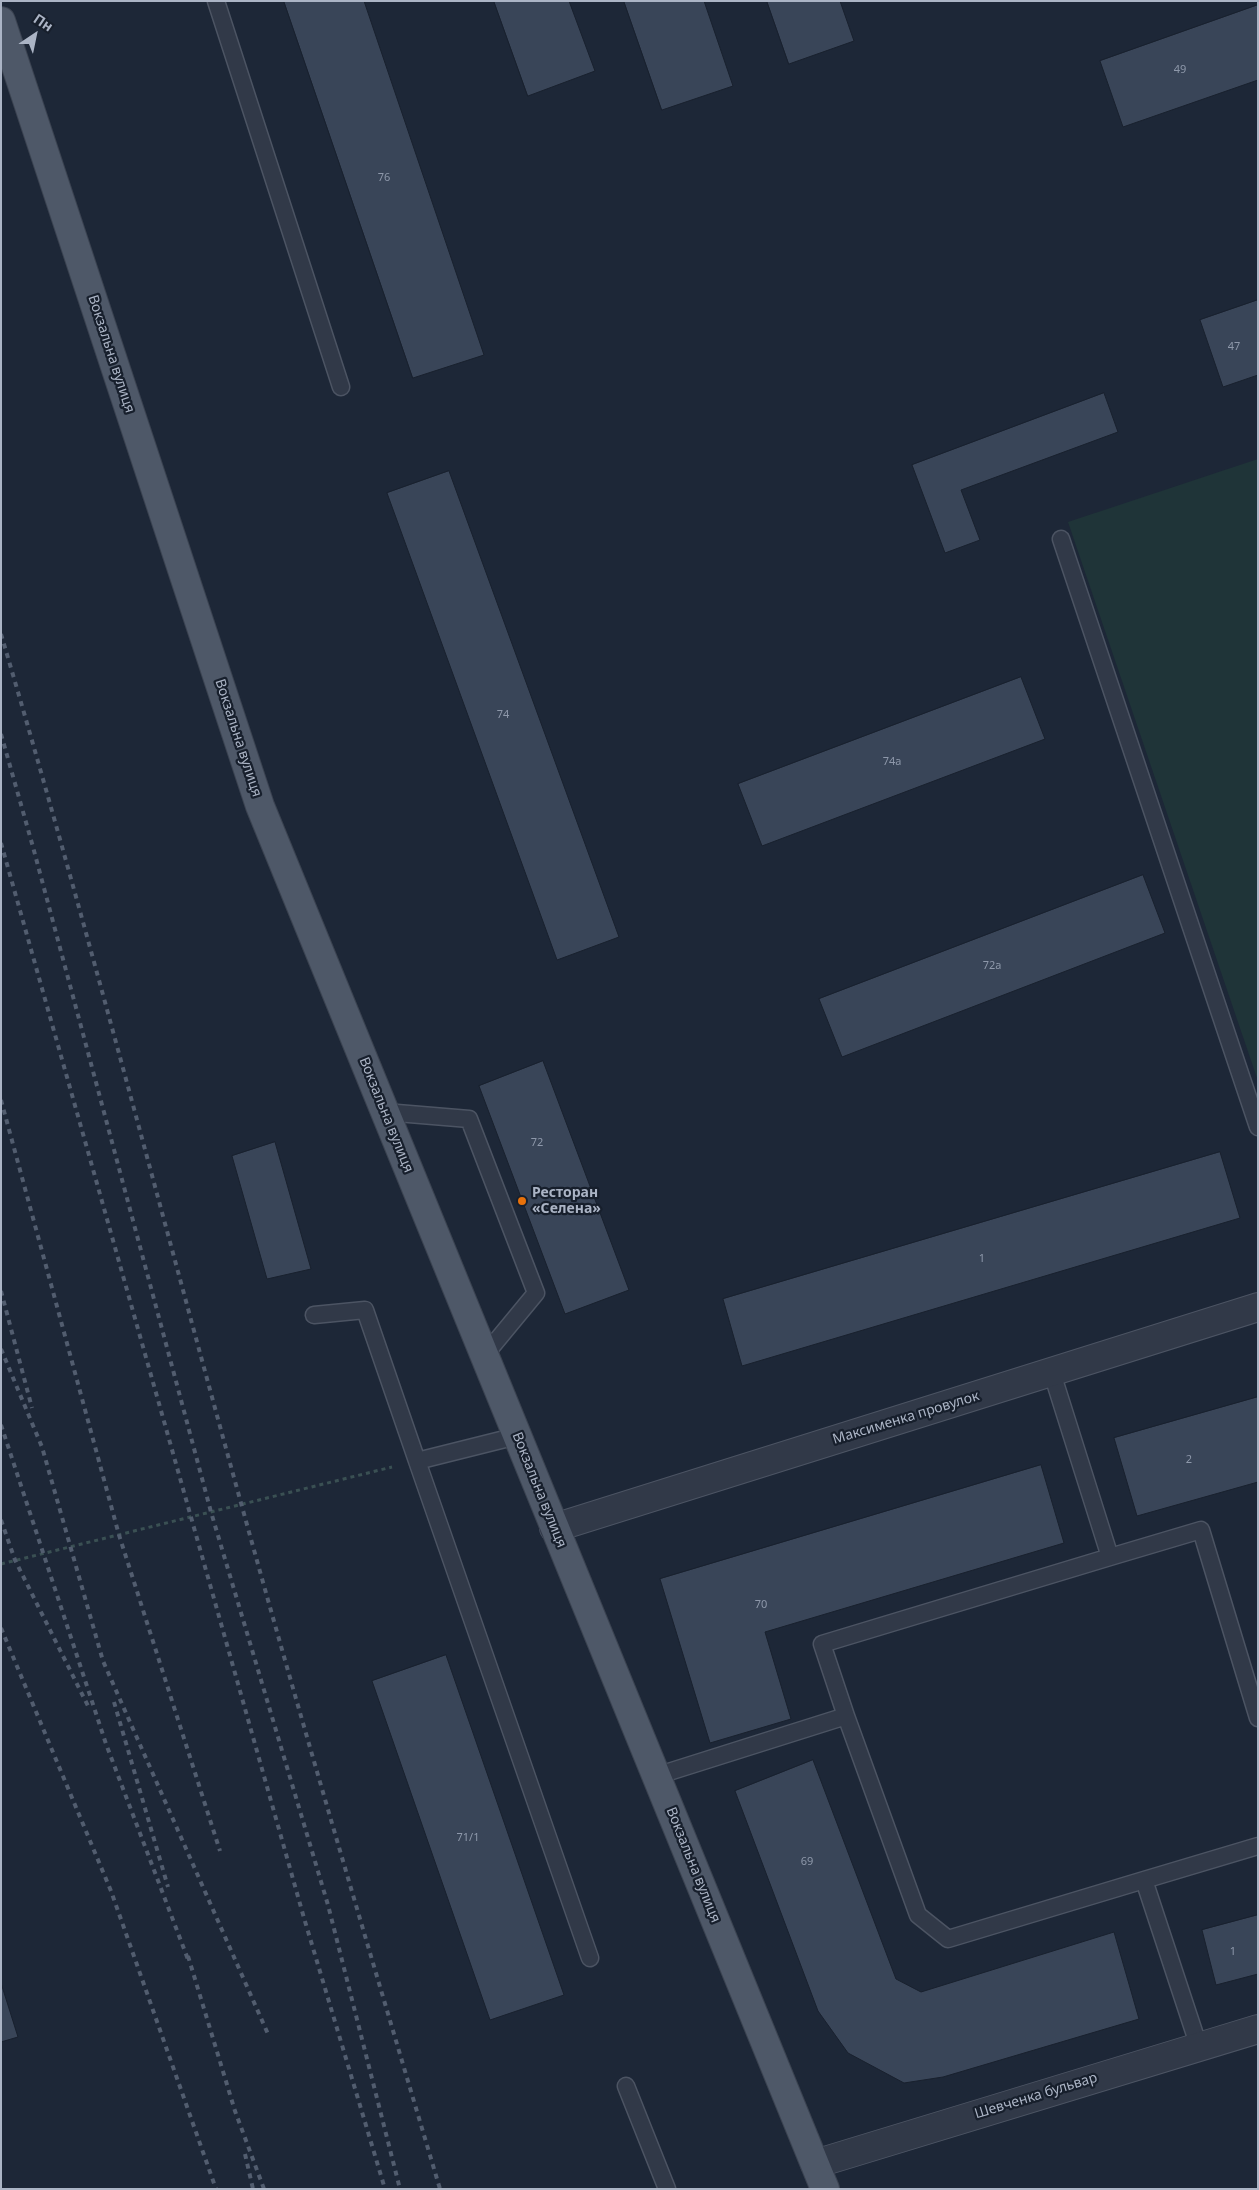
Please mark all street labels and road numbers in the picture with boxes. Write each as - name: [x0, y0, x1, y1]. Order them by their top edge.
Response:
- street label: Вокзальна вулиця: [84, 293, 138, 415]
- street label: Вокзальна вулиця: [211, 677, 265, 799]
- street label: Вокзальна вулиця: [355, 1055, 417, 1175]
- street label: Максименка провулок: [831, 1388, 981, 1448]
- street label: Вокзальна вулиця: [508, 1430, 570, 1550]
- street label: Вокзальна вулиця: [662, 1805, 724, 1925]
- street label: Шевченка бульвар: [973, 2069, 1099, 2123]

